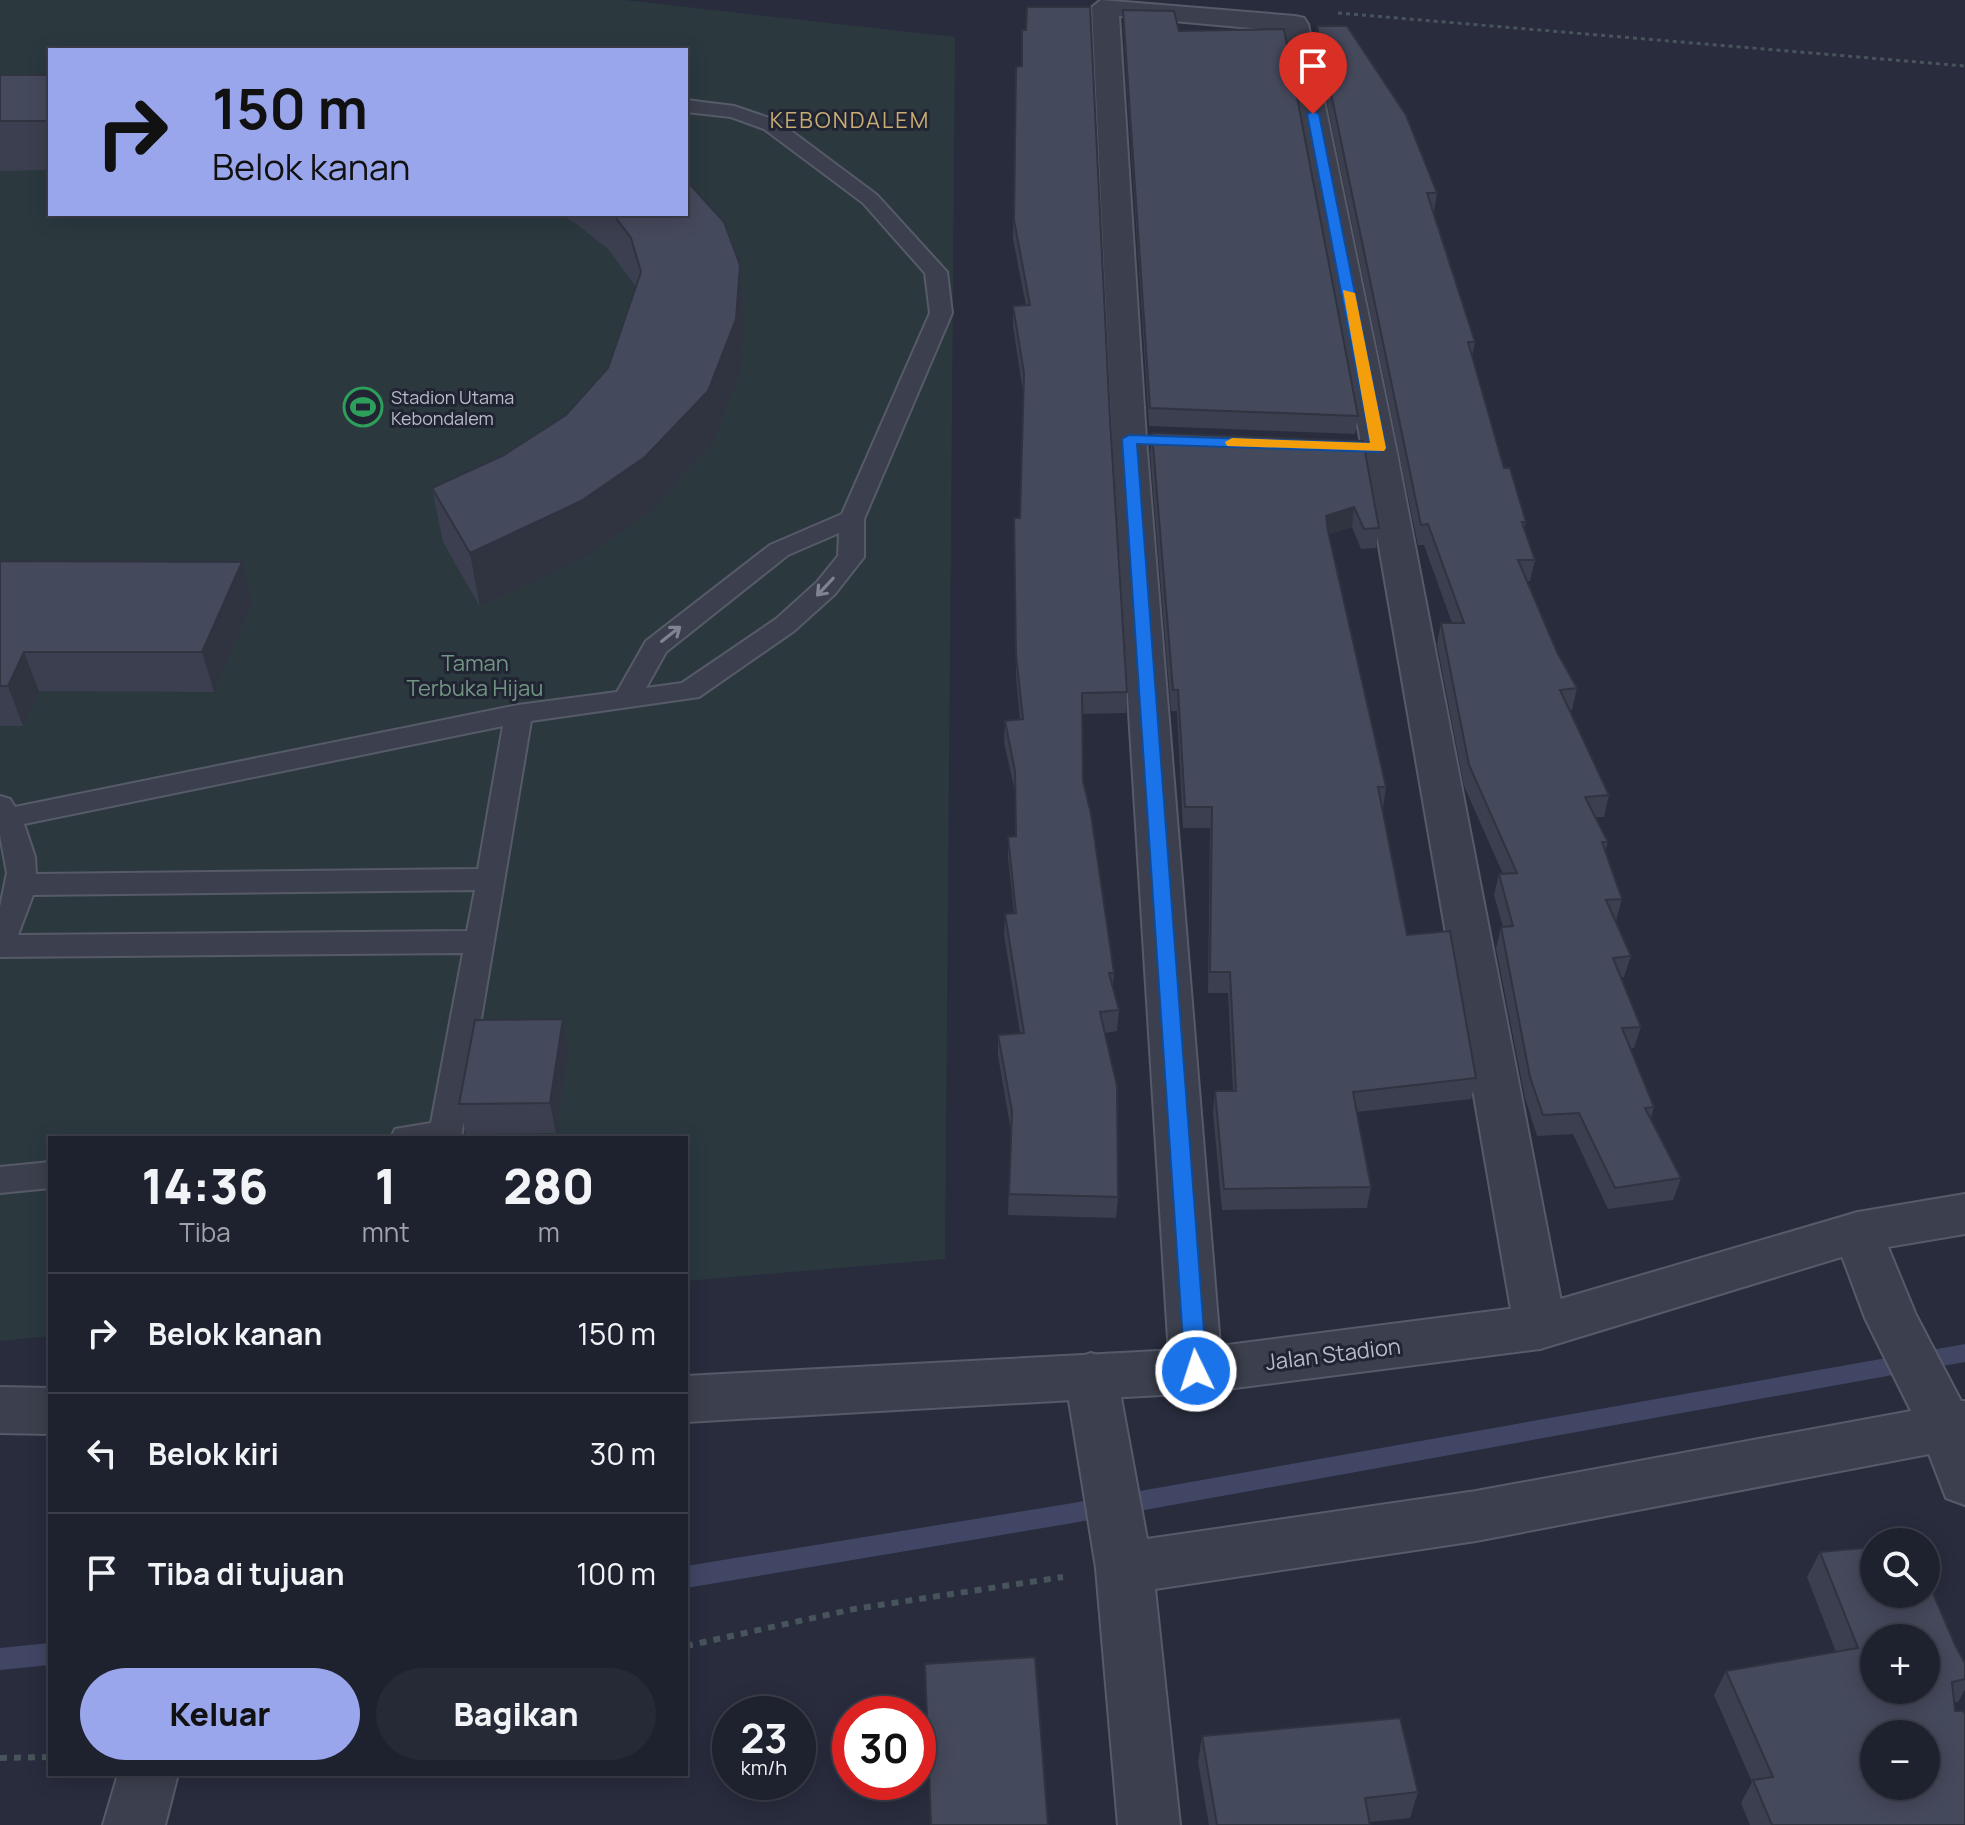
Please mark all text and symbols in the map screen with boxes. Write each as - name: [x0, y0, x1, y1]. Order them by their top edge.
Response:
- pin: [1279, 32, 1347, 114]
- icon: arrive: [1291, 44, 1335, 88]
- text: 150 m: [212, 69, 368, 146]
- icon: right: [80, 80, 184, 184]
- district label: KEBONDALEM: [770, 105, 930, 135]
- text: Belok kanan: [212, 142, 411, 191]
- place label: Stadion Utama Kebondalem: [391, 385, 514, 430]
- sports icon: Stadion Utama Kebondalem: [342, 386, 384, 428]
- one-way arrow: [816, 577, 835, 597]
- one-way arrow: [660, 626, 681, 643]
- park label: Taman Terbuka Hijau: [407, 648, 543, 703]
- text: 14:36: [142, 1153, 268, 1218]
- text: 1: [375, 1153, 397, 1218]
- text: 280: [503, 1153, 594, 1218]
- text: Tiba: [179, 1214, 231, 1250]
- text: mnt: [362, 1214, 410, 1250]
- text: m: [538, 1214, 560, 1250]
- icon: right: [80, 1311, 124, 1355]
- text: Belok kanan: [148, 1313, 322, 1354]
- text: 150 m: [577, 1313, 656, 1354]
- position arrow: [1154, 1329, 1238, 1413]
- street label: Jalan Stadion: [1264, 1331, 1402, 1377]
- icon: left: [80, 1431, 124, 1475]
- text: Belok kiri: [148, 1433, 279, 1474]
- text: 30 m: [590, 1433, 656, 1474]
- map controls: [1860, 1528, 1940, 1800]
- button: search: [1860, 1528, 1940, 1608]
- icon: arrive: [80, 1551, 124, 1595]
- text: Tiba di tujuan: [148, 1553, 345, 1594]
- text: 100 m: [576, 1553, 656, 1594]
- button: +: [1860, 1624, 1940, 1704]
- button: Keluar: [80, 1668, 360, 1760]
- button: Bagikan: [376, 1668, 656, 1760]
- speed limit sign: 30: [832, 1696, 936, 1800]
- text: 23: [740, 1710, 788, 1765]
- button: −: [1860, 1720, 1940, 1800]
- text: km/h: [741, 1754, 787, 1781]

